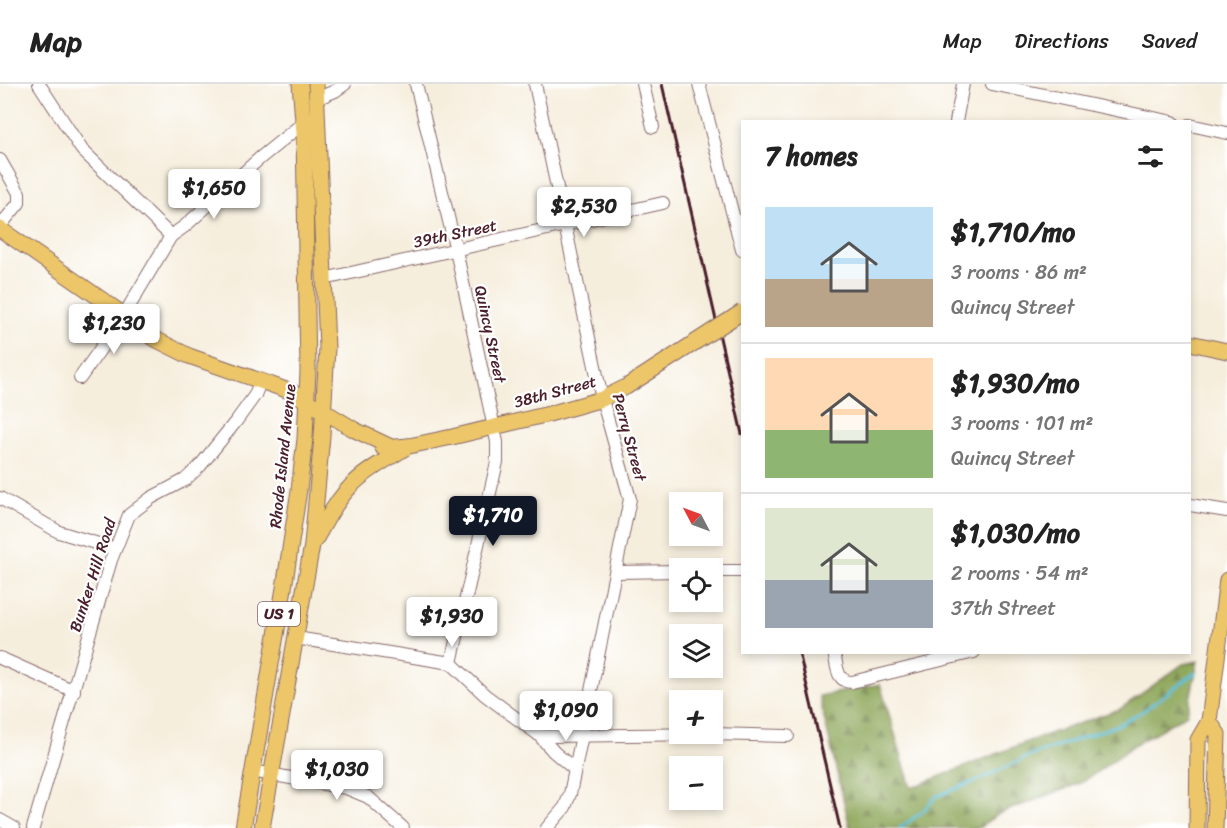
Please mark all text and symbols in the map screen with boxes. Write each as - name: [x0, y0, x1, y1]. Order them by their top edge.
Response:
- text: Map: [30, 17, 82, 66]
- text: Map: [943, 22, 981, 60]
- text: Directions: [1014, 22, 1109, 60]
- text: Saved: [1142, 22, 1197, 60]
- text: 7 homes: [765, 133, 857, 179]
- icon: filters: [1134, 140, 1167, 173]
- pin: $1,650: [165, 169, 263, 220]
- text: $1,650: [182, 171, 246, 206]
- pin: $2,530: [535, 187, 633, 238]
- text: $2,530: [551, 189, 617, 224]
- text: $1,710/mo: [951, 209, 1075, 255]
- street label: 39th Street: [411, 211, 500, 256]
- icon: home: [813, 231, 885, 303]
- text: 3 rooms · 86 m²: [951, 255, 1087, 290]
- street label: Quincy Street: [466, 283, 515, 386]
- text: Quincy Street: [951, 290, 1075, 325]
- pin: $1,230: [65, 304, 163, 355]
- text: $1,230: [83, 306, 145, 341]
- text: $1,930/mo: [951, 360, 1079, 406]
- street label: 38th Street: [511, 367, 600, 416]
- street label: Rhode Island Avenue: [261, 382, 305, 530]
- icon: home: [813, 382, 885, 454]
- street label: Perry Street: [604, 390, 655, 485]
- text: 3 rooms · 101 m²: [951, 406, 1093, 441]
- text: Quincy Street: [951, 441, 1075, 476]
- north arrow: [669, 492, 723, 546]
- map controls: [669, 492, 723, 810]
- pin: $1,710: [444, 496, 542, 547]
- text: $1,710: [463, 498, 523, 533]
- text: $1,030/mo: [951, 510, 1080, 556]
- street label: Bunker Hill Road: [60, 513, 125, 636]
- icon: home: [813, 532, 885, 604]
- text: 2 rooms · 54 m²: [951, 556, 1089, 591]
- button: locate: [669, 558, 723, 612]
- text: 37th Street: [951, 591, 1056, 626]
- pin: $1,930: [403, 597, 501, 648]
- text: $1,930: [420, 599, 484, 634]
- road number: US 1: [258, 602, 300, 626]
- button: layers: [669, 624, 723, 678]
- button: +: [669, 690, 723, 744]
- pin: $1,090: [517, 691, 615, 742]
- text: $1,090: [534, 693, 598, 728]
- pin: $1,030: [288, 750, 386, 801]
- text: $1,030: [305, 752, 369, 787]
- button: −: [669, 756, 723, 810]

